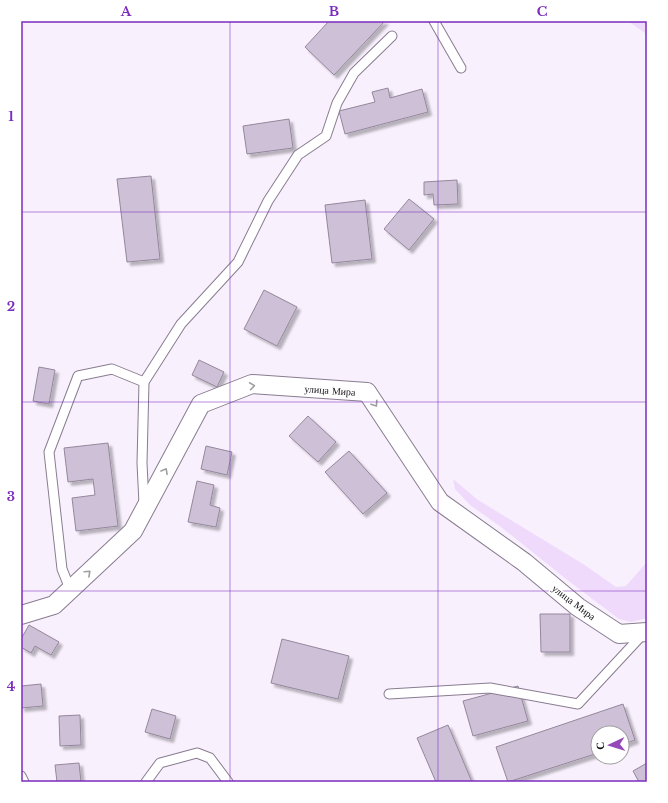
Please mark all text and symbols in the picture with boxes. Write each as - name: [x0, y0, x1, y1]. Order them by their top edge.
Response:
- text: A: [120, 3, 132, 20]
- text: B: [329, 3, 339, 20]
- text: C: [537, 3, 548, 20]
- text: 1: [8, 108, 14, 125]
- text: 2: [7, 298, 15, 315]
- one-way arrow: [249, 382, 255, 391]
- street label: улица Мира: [304, 382, 357, 399]
- one-way arrow: [370, 400, 377, 407]
- one-way arrow: [160, 467, 168, 475]
- text: 3: [7, 488, 15, 505]
- one-way arrow: [83, 570, 91, 578]
- street label: улица Мира: [549, 582, 599, 623]
- text: 4: [7, 678, 16, 695]
- north arrow: [590, 725, 630, 765]
- text: С: [593, 741, 607, 750]

